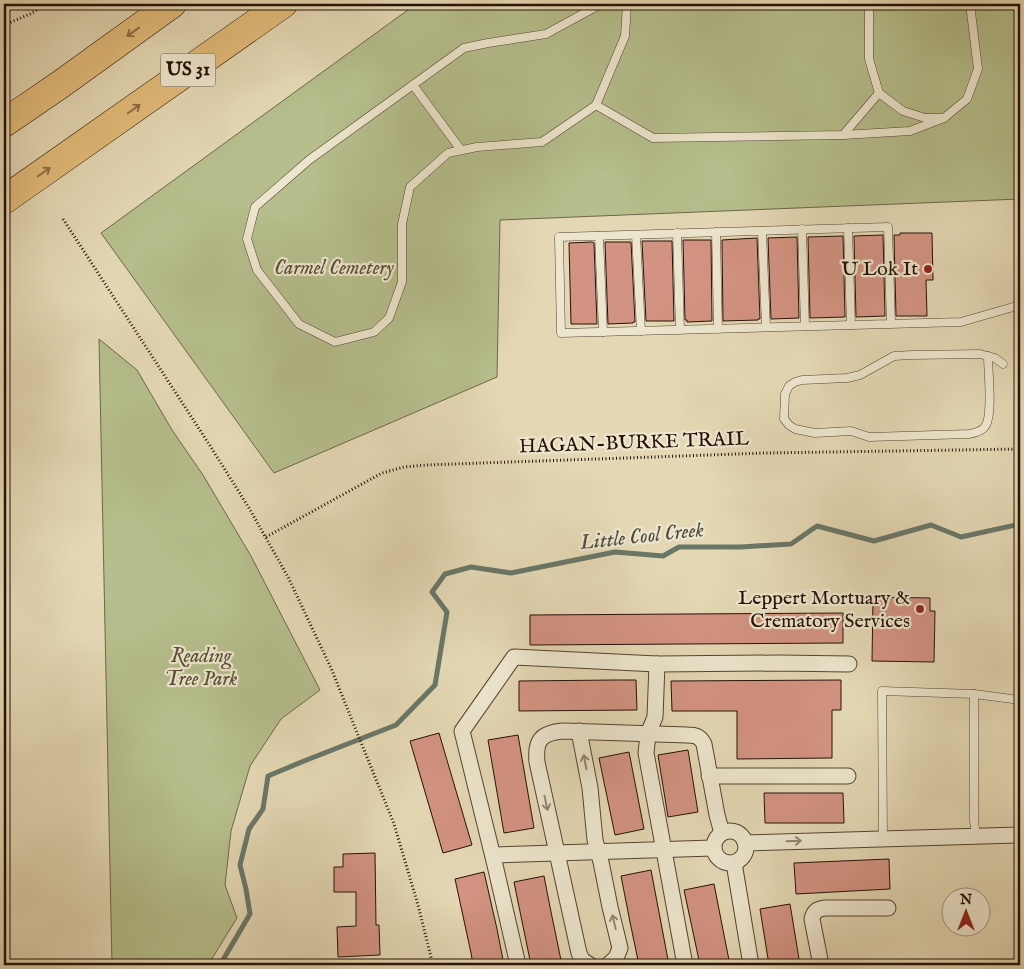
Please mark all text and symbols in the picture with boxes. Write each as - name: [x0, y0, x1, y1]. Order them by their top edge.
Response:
- one-way arrow: [126, 27, 140, 38]
- road number: US 31: [160, 54, 216, 86]
- one-way arrow: [126, 104, 140, 114]
- one-way arrow: [37, 167, 51, 177]
- park label: Carmel Cemetery: [274, 256, 394, 281]
- place label: U Lok It: [841, 257, 918, 282]
- marker: U Lok It: [922, 263, 934, 275]
- street label: HAGAN-BURKE TRAIL: [519, 426, 750, 460]
- water label: Little Cool Creek: [578, 517, 706, 557]
- place label: Leppert Mortuary & Crematory Services: [738, 586, 910, 634]
- marker: Leppert Mortuary & Crematory Services: [914, 603, 926, 615]
- park label: Reading Tree Park: [165, 644, 237, 692]
- one-way arrow: [579, 755, 589, 771]
- one-way arrow: [542, 794, 551, 810]
- one-way arrow: [786, 837, 802, 846]
- north arrow: [942, 886, 992, 936]
- text: N: [959, 891, 972, 909]
- one-way arrow: [609, 914, 618, 930]

